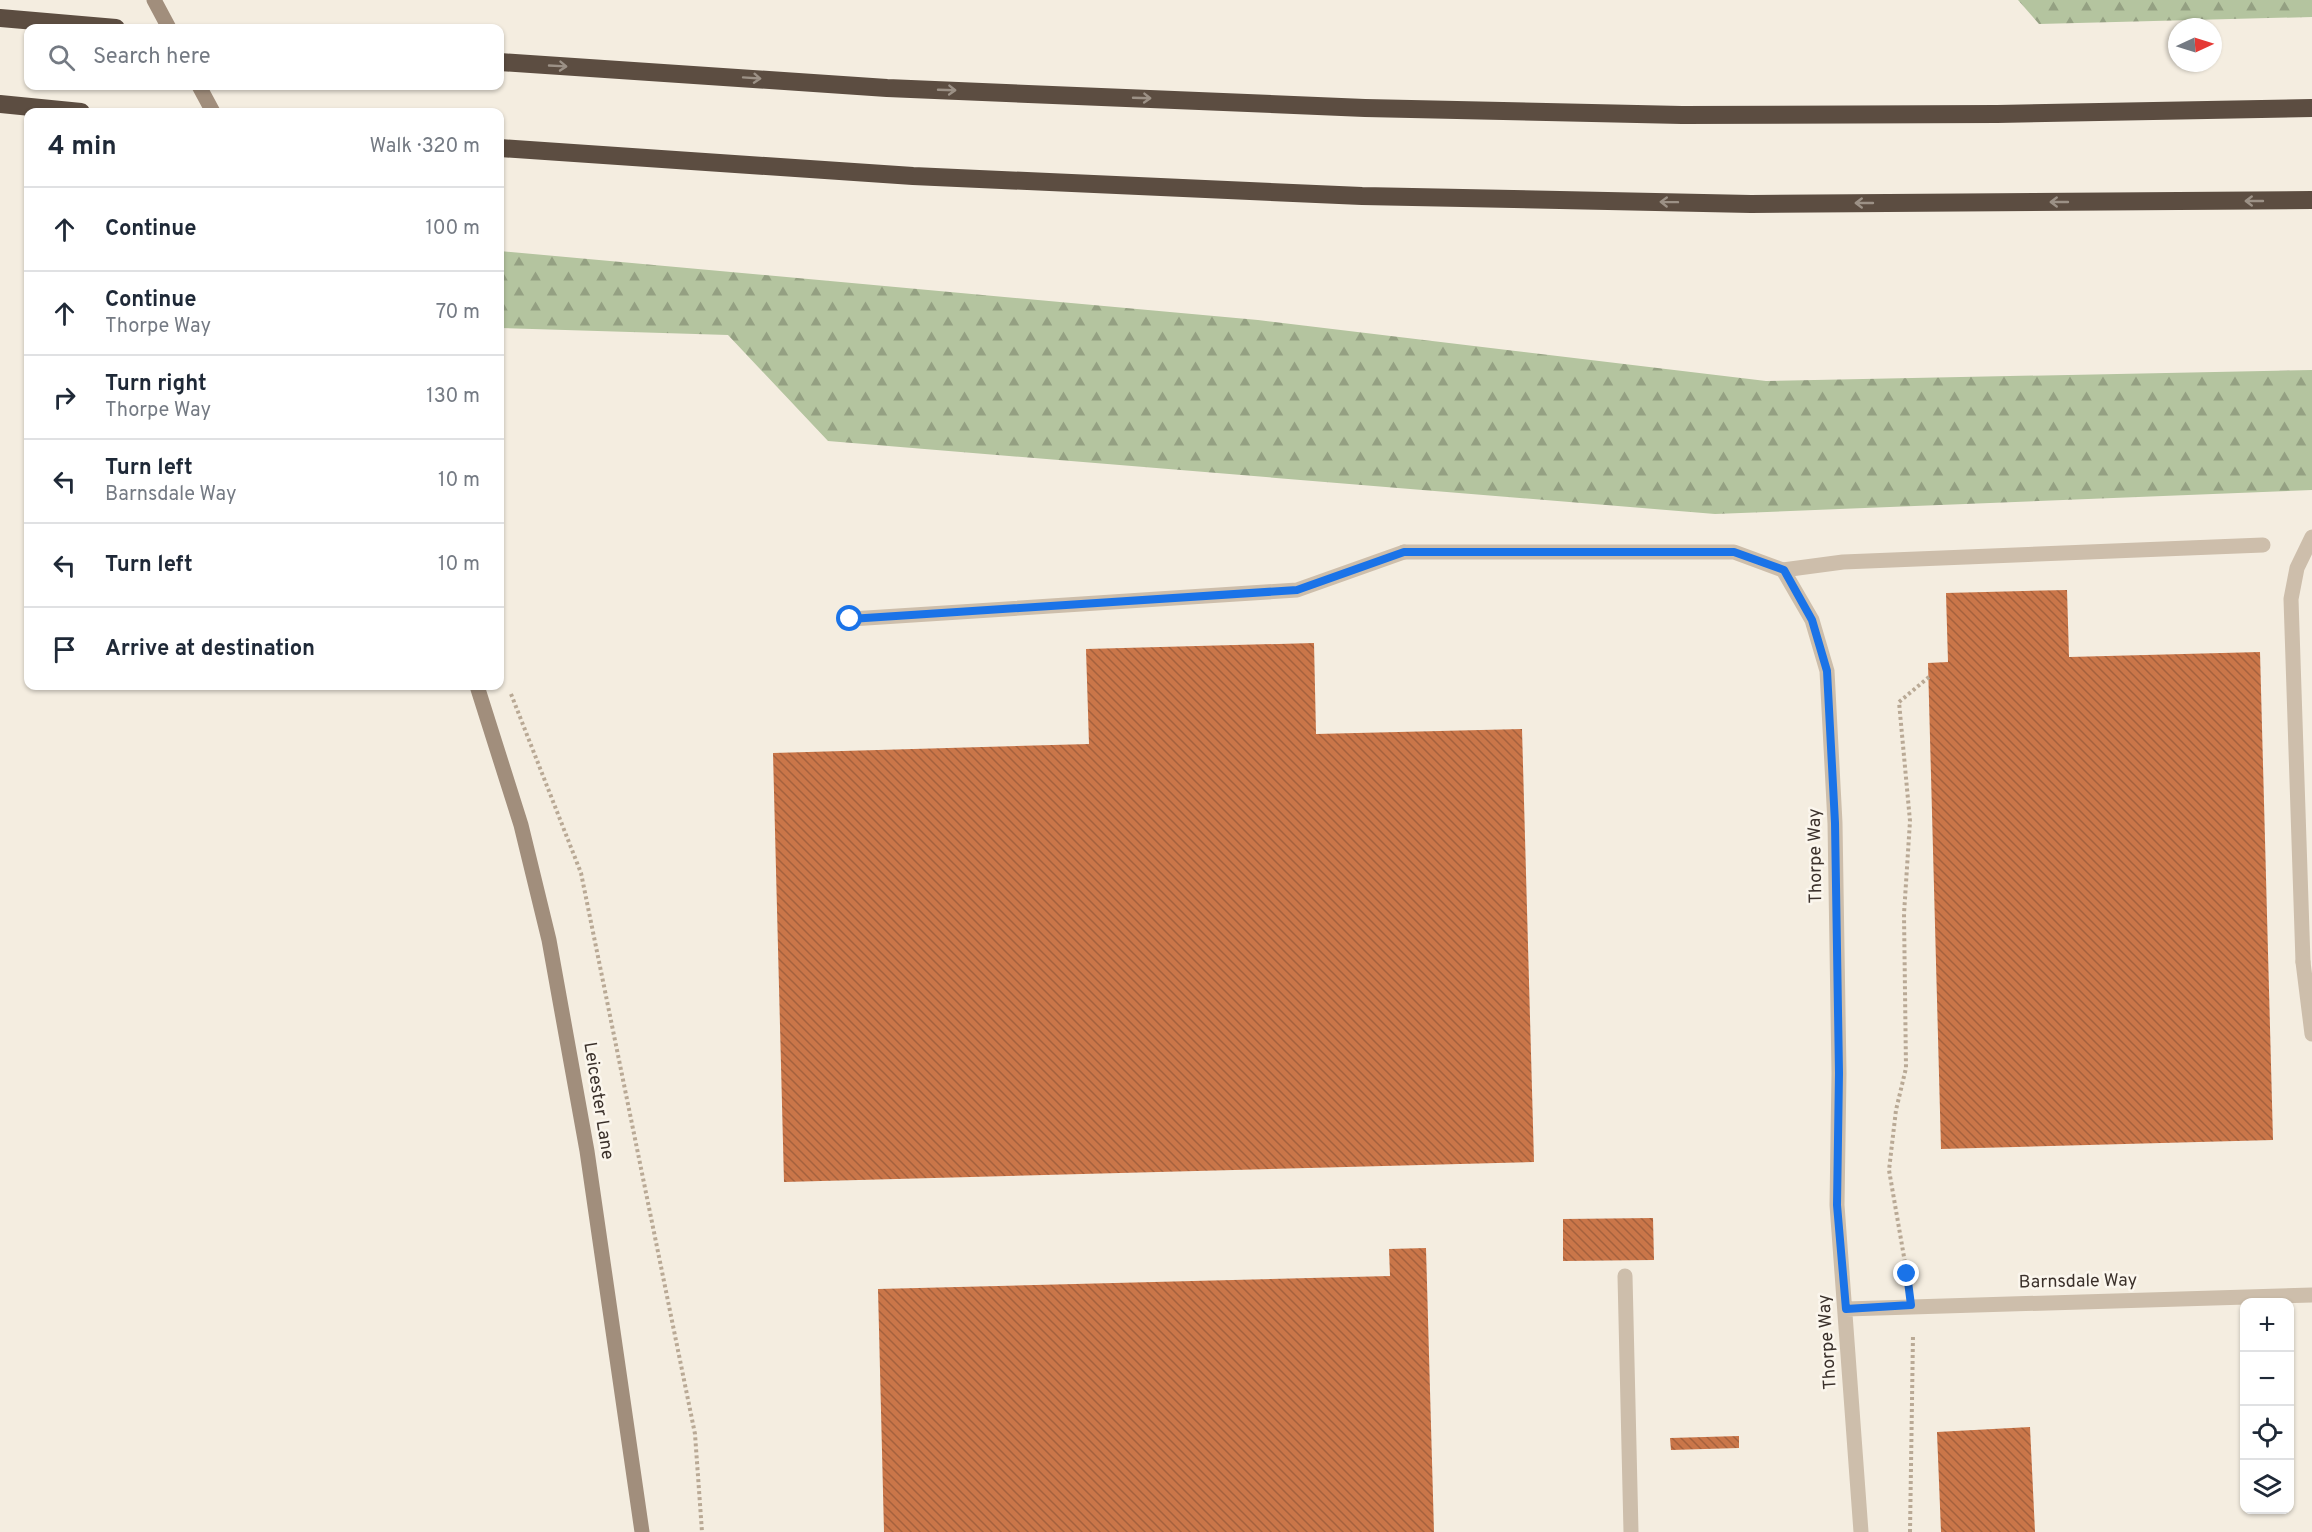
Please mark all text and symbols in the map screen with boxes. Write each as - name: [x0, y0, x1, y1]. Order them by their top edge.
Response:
- north arrow: [2168, 18, 2222, 72]
- search box: [24, 24, 504, 90]
- icon: search: [45, 41, 78, 74]
- text: Search here: [93, 44, 211, 71]
- one-way arrow: [547, 61, 567, 72]
- one-way arrow: [742, 73, 762, 84]
- one-way arrow: [937, 85, 957, 96]
- one-way arrow: [1131, 93, 1151, 104]
- text: 4 min: [48, 131, 117, 164]
- text: Walk · 320 m: [370, 134, 480, 160]
- one-way arrow: [2244, 195, 2264, 207]
- one-way arrow: [1659, 196, 1679, 208]
- one-way arrow: [2049, 196, 2069, 208]
- one-way arrow: [1854, 197, 1874, 209]
- icon: ahead: [48, 213, 81, 246]
- text: Continue: [105, 216, 196, 243]
- text: 100 m: [425, 216, 480, 242]
- text: Continue: [105, 287, 196, 314]
- icon: ahead: [48, 297, 81, 330]
- text: 70 m: [436, 300, 480, 326]
- text: Thorpe Way: [105, 314, 211, 340]
- text: Turn right: [105, 371, 207, 398]
- icon: right: [48, 381, 81, 414]
- text: 130 m: [426, 384, 480, 410]
- text: Thorpe Way: [105, 398, 211, 424]
- text: Turn left: [105, 455, 193, 482]
- icon: left: [48, 465, 81, 498]
- text: 10 m: [438, 468, 480, 494]
- text: Barnsdale Way: [105, 482, 237, 508]
- icon: left: [48, 549, 81, 582]
- text: Turn left: [105, 552, 193, 579]
- text: 10 m: [438, 552, 480, 578]
- route start: [836, 605, 862, 631]
- icon: arrive: [48, 633, 81, 666]
- text: Arrive at destination: [105, 636, 315, 663]
- street label: Thorpe Way: [1804, 808, 1828, 904]
- street label: Leicester Lane: [577, 1041, 619, 1161]
- route end: [1893, 1260, 1919, 1286]
- street label: Barnsdale Way: [2019, 1269, 2137, 1295]
- street label: Thorpe Way: [1813, 1294, 1843, 1390]
- map controls: [2240, 1298, 2294, 1514]
- button: +: [2240, 1298, 2294, 1352]
- button: −: [2240, 1352, 2294, 1406]
- button: locate: [2240, 1406, 2294, 1460]
- button: layers: [2240, 1460, 2294, 1514]

